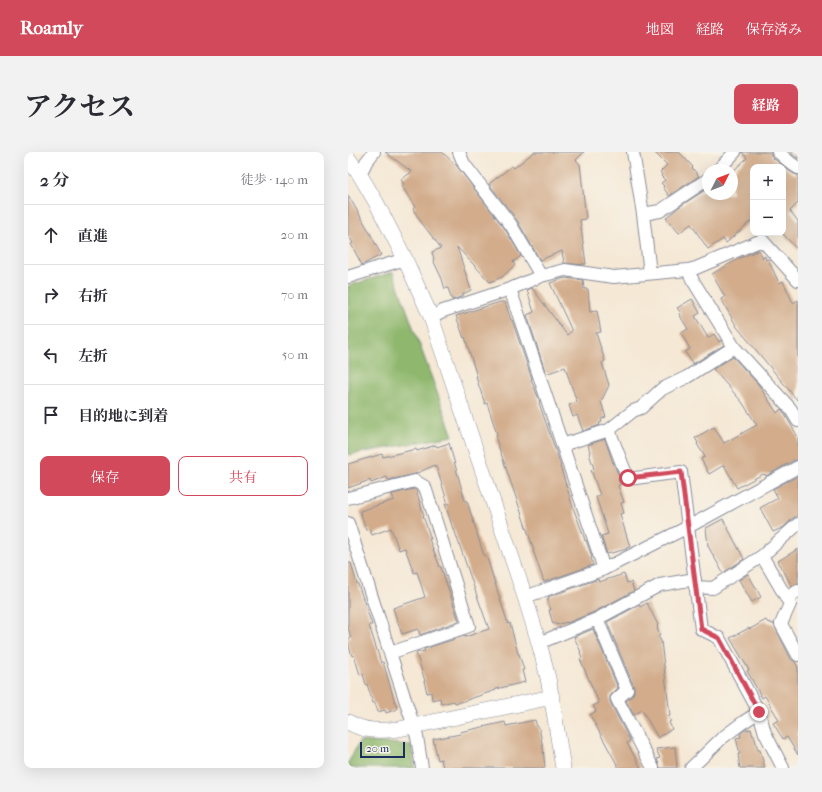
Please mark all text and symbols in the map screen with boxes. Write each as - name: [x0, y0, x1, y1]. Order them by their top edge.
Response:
- text: Roamly: [20, 17, 83, 39]
- text: 地図: [646, 21, 674, 38]
- text: 経路: [696, 21, 724, 38]
- text: 保存済み: [746, 21, 802, 38]
- button: 経路: [734, 84, 798, 124]
- text: アクセス: [24, 90, 135, 123]
- north arrow: [702, 164, 738, 200]
- map controls: [750, 164, 786, 236]
- button: +: [750, 164, 786, 200]
- text: 2 分: [40, 170, 69, 190]
- text: 徒歩 · 140 m: [241, 172, 308, 187]
- button: −: [750, 200, 786, 236]
- icon: ahead: [40, 224, 62, 246]
- text: 直進: [78, 227, 108, 245]
- text: 20 m: [281, 227, 308, 242]
- icon: right: [40, 284, 62, 306]
- text: 右折: [78, 287, 108, 305]
- text: 70 m: [281, 287, 308, 302]
- icon: left: [40, 344, 62, 366]
- text: 左折: [78, 347, 108, 365]
- text: 50 m: [282, 347, 308, 362]
- icon: arrive: [40, 404, 62, 426]
- text: 目的地に到着: [78, 407, 168, 425]
- button: 保存: [40, 456, 170, 496]
- button: 共有: [178, 456, 308, 496]
- route start: [619, 469, 637, 487]
- route end: [750, 703, 768, 721]
- scale bar: [360, 740, 405, 759]
- text: 20 m: [366, 742, 389, 755]

